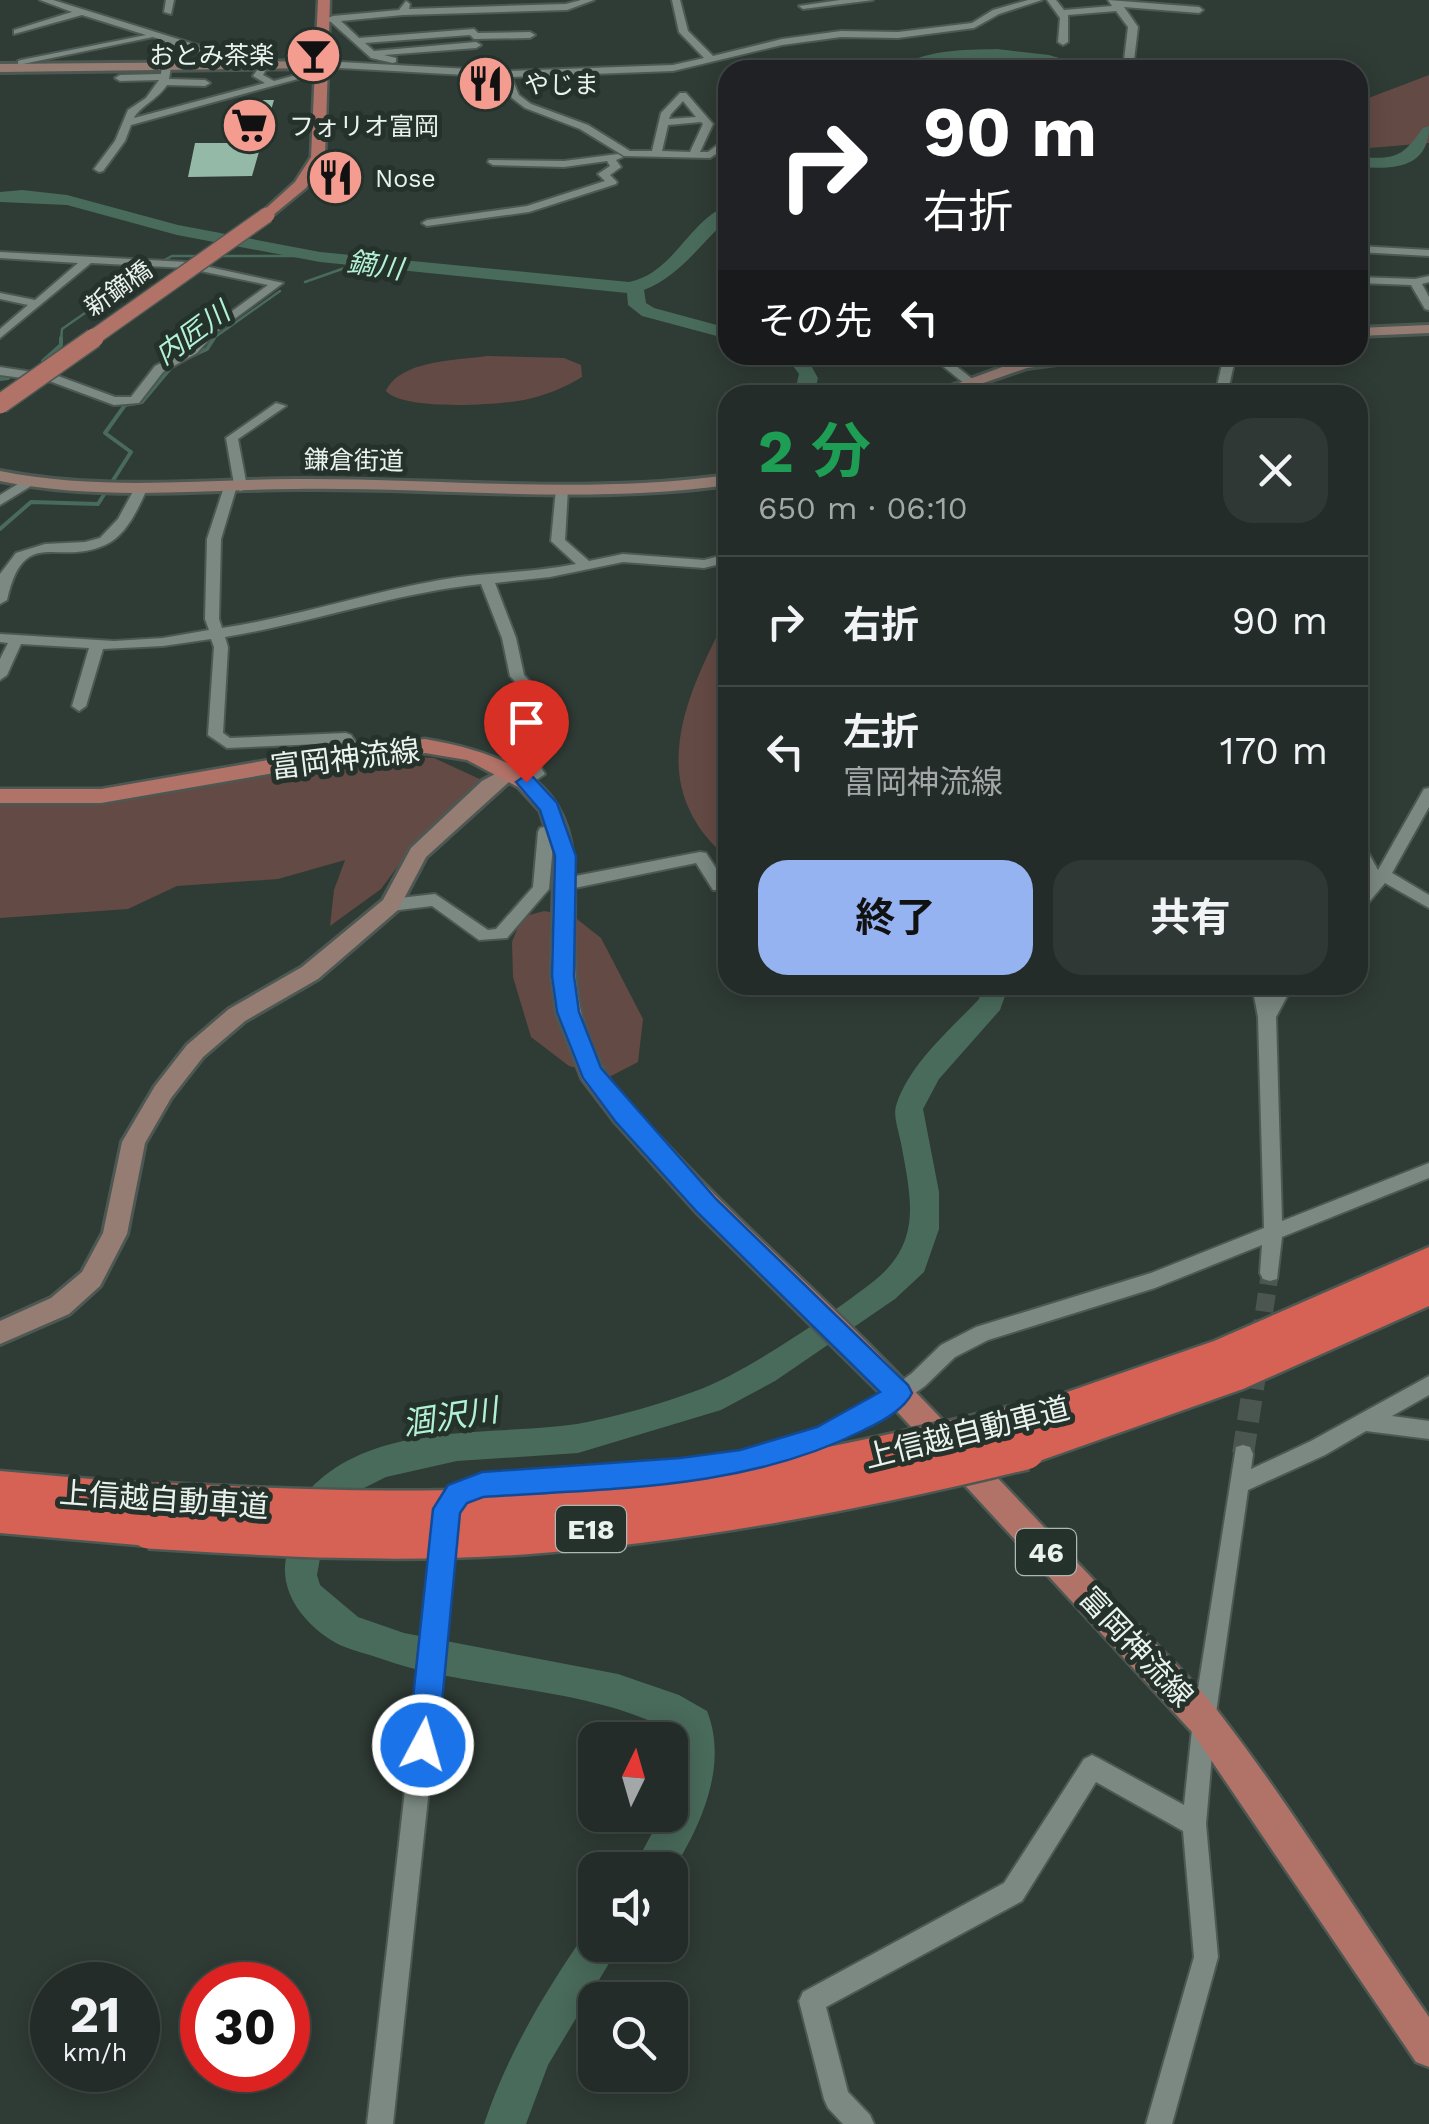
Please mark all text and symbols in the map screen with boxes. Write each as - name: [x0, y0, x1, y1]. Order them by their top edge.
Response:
- bar icon: おとみ茶楽: [283, 25, 343, 85]
- place label: おとみ茶楽: [149, 41, 274, 70]
- restaurant icon: やじま: [455, 54, 515, 114]
- place label: やじま: [524, 70, 599, 99]
- text: 90 m: [923, 91, 1097, 173]
- supermarket icon: フォリオ富岡: [220, 96, 280, 156]
- icon: right: [758, 100, 888, 230]
- place label: フォリオ富岡: [289, 112, 439, 141]
- restaurant icon: Nose: [306, 148, 366, 208]
- place label: Nose: [375, 164, 436, 193]
- text: 右折: [923, 185, 1013, 238]
- water label: 鏑川: [345, 245, 408, 286]
- street label: 新鏑橋: [79, 255, 157, 322]
- icon: left: [892, 290, 947, 345]
- water label: 内匠川: [149, 294, 238, 371]
- text: その先: [758, 299, 872, 343]
- text: 2 分: [758, 416, 871, 487]
- button: close: [1223, 418, 1328, 523]
- street label: 鎌倉街道: [304, 445, 404, 476]
- text: 650 m · 06:10: [758, 489, 968, 527]
- icon: right: [758, 594, 813, 649]
- text: 90 m: [1232, 599, 1328, 643]
- text: 右折: [843, 603, 919, 647]
- pin: [484, 680, 569, 783]
- icon: arrive: [499, 695, 554, 750]
- text: 左折: [843, 710, 919, 754]
- icon: left: [758, 724, 813, 779]
- text: 170 m: [1220, 729, 1328, 773]
- street label: 富岡神流線: [268, 732, 422, 785]
- text: 富岡神流線: [843, 763, 1003, 801]
- button: 終了: [758, 860, 1033, 975]
- button: 共有: [1053, 860, 1328, 975]
- water label: 涸沢川: [400, 1390, 503, 1443]
- street label: 上信越自動車道: [861, 1390, 1073, 1475]
- street label: 上信越自動車道: [58, 1475, 270, 1524]
- road number: E18: [556, 1506, 626, 1552]
- road number: 46: [1016, 1529, 1076, 1575]
- street label: 富岡神流線: [1072, 1580, 1200, 1713]
- position arrow: [371, 1693, 475, 1797]
- north arrow: [578, 1722, 688, 1832]
- map controls: [578, 1722, 688, 2092]
- button: sound: [578, 1852, 688, 1962]
- speed limit sign: 30: [180, 1962, 310, 2092]
- button: search: [578, 1982, 688, 2092]
- text: 21: [69, 1985, 121, 2044]
- text: km/h: [63, 2038, 127, 2067]

